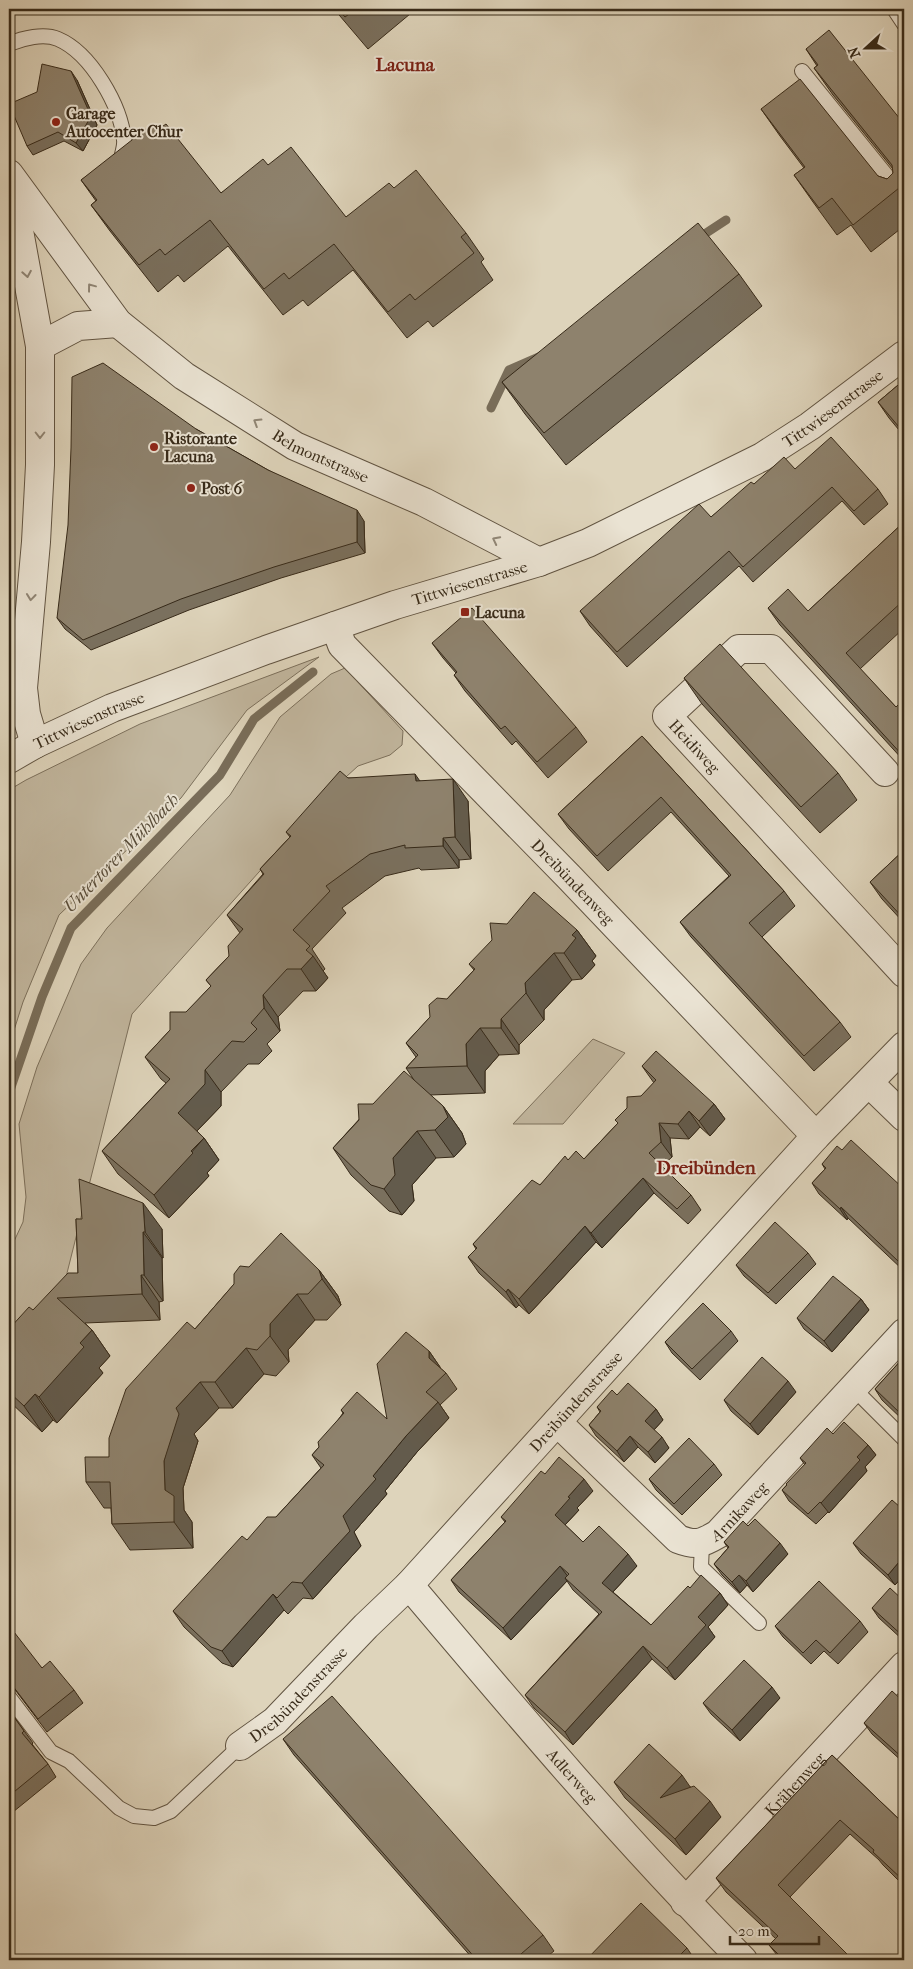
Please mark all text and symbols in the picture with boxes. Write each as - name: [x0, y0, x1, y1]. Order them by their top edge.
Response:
- north arrow: [840, 22, 890, 72]
- text: N: [844, 44, 864, 60]
- district label: Lacuna: [375, 54, 436, 76]
- place label: Garage Autocenter Chur: [65, 104, 184, 141]
- marker: Garage Autocenter Chur: [50, 116, 62, 128]
- one-way arrow: [21, 269, 32, 278]
- one-way arrow: [89, 284, 97, 293]
- street label: Tittwiesenstrasse: [779, 365, 887, 451]
- one-way arrow: [253, 418, 262, 428]
- street label: Belmontstrasse: [269, 425, 372, 487]
- place label: Ristorante Lacuna: [164, 429, 237, 466]
- one-way arrow: [35, 432, 45, 439]
- marker: Ristorante Lacuna: [148, 441, 160, 453]
- place label: Post 6: [201, 479, 242, 498]
- marker: Post 6: [185, 482, 197, 494]
- one-way arrow: [492, 536, 501, 546]
- street label: Tittwiesenstrasse: [410, 557, 530, 609]
- one-way arrow: [26, 594, 37, 602]
- place label: Lacuna: [475, 603, 525, 622]
- marker: Lacuna: [459, 606, 471, 618]
- street label: Tittwiesenstrasse: [30, 688, 147, 753]
- street label: Heidiweg: [665, 716, 724, 778]
- water label: Untertorer Mühlbach: [59, 790, 183, 917]
- street label: Dreibündenweg: [527, 835, 619, 929]
- district label: Dreibünden: [656, 1157, 757, 1179]
- street label: Dreibündenstrasse: [525, 1347, 627, 1456]
- street label: Arnikaweg: [707, 1477, 772, 1546]
- street label: Dreibündenstrasse: [246, 1643, 351, 1746]
- street label: Adlerweg: [542, 1744, 601, 1808]
- street label: Krähenweg: [761, 1748, 829, 1820]
- scale bar: [730, 1914, 819, 1946]
- text: 20 m: [738, 1922, 770, 1940]

